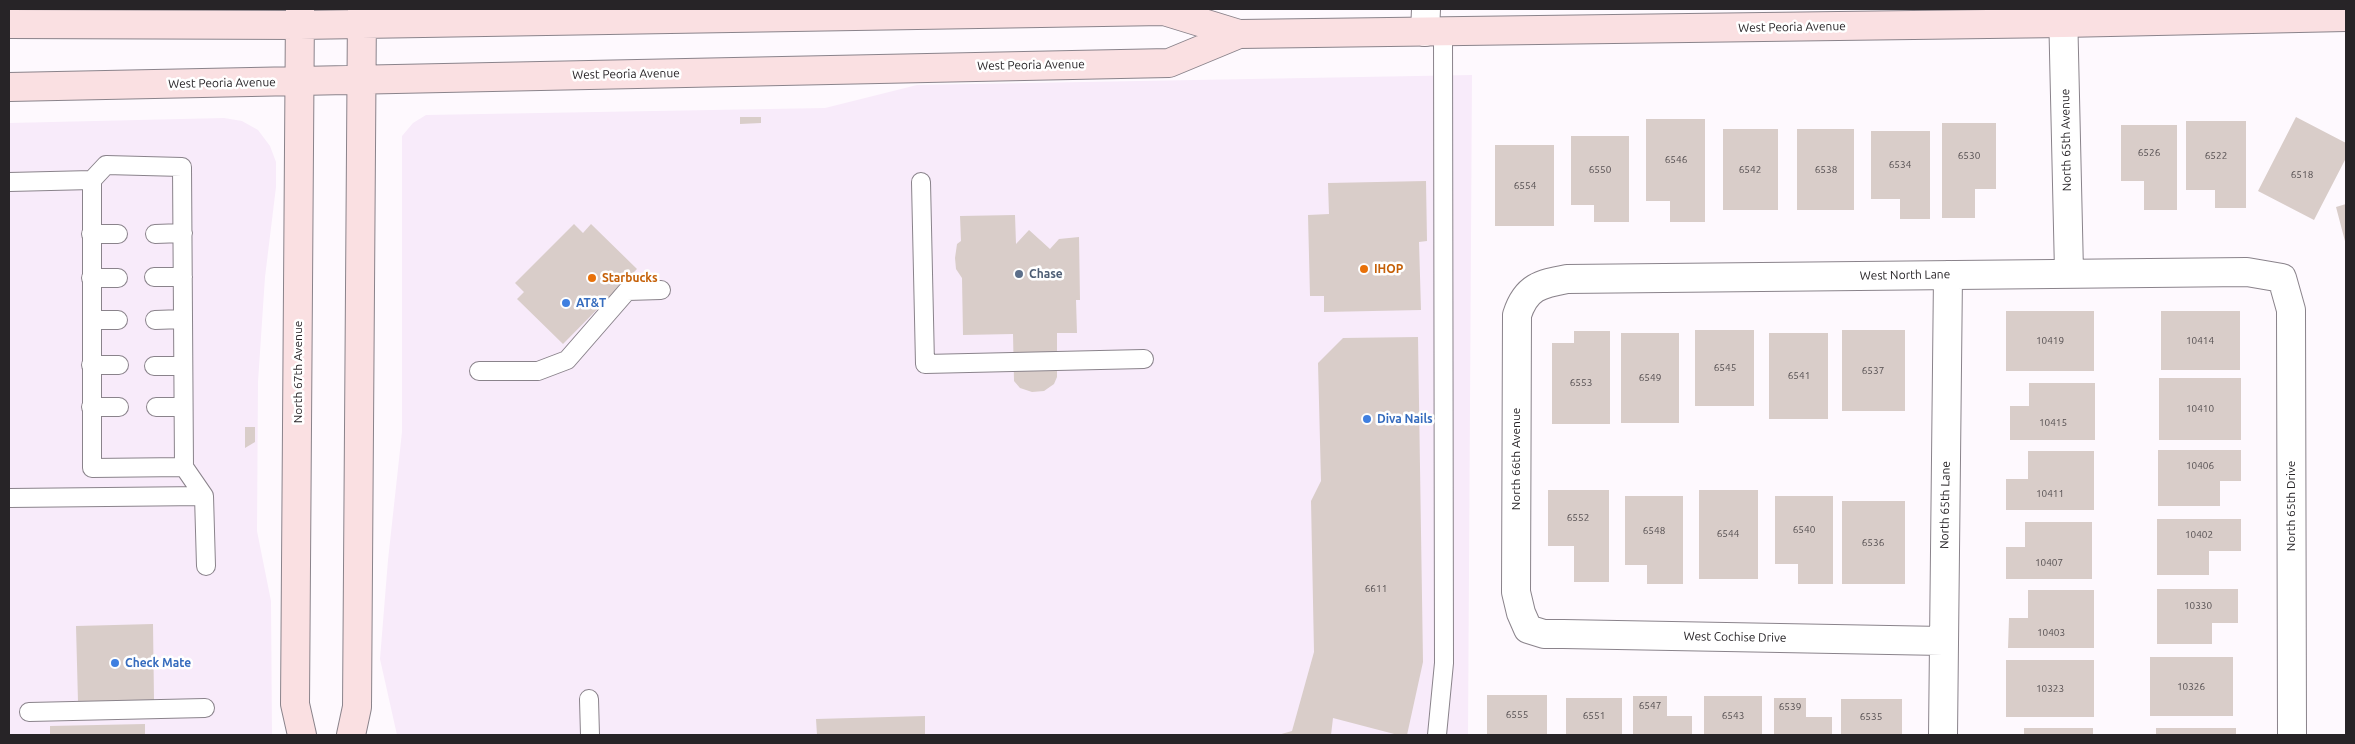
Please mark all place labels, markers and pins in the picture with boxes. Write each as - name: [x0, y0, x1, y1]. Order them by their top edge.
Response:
- place label: IHOP: [1374, 262, 1403, 276]
- marker: IHOP: [1358, 263, 1370, 275]
- place label: Chase: [1029, 267, 1063, 281]
- marker: Chase: [1013, 268, 1025, 280]
- place label: Starbucks: [602, 271, 658, 285]
- marker: Starbucks: [586, 272, 598, 284]
- place label: AT&T: [576, 296, 606, 310]
- marker: AT&T: [560, 297, 572, 309]
- place label: Diva Nails: [1377, 412, 1433, 426]
- marker: Diva Nails: [1361, 413, 1373, 425]
- place label: Check Mate: [125, 656, 191, 670]
- marker: Check Mate: [109, 657, 121, 669]

